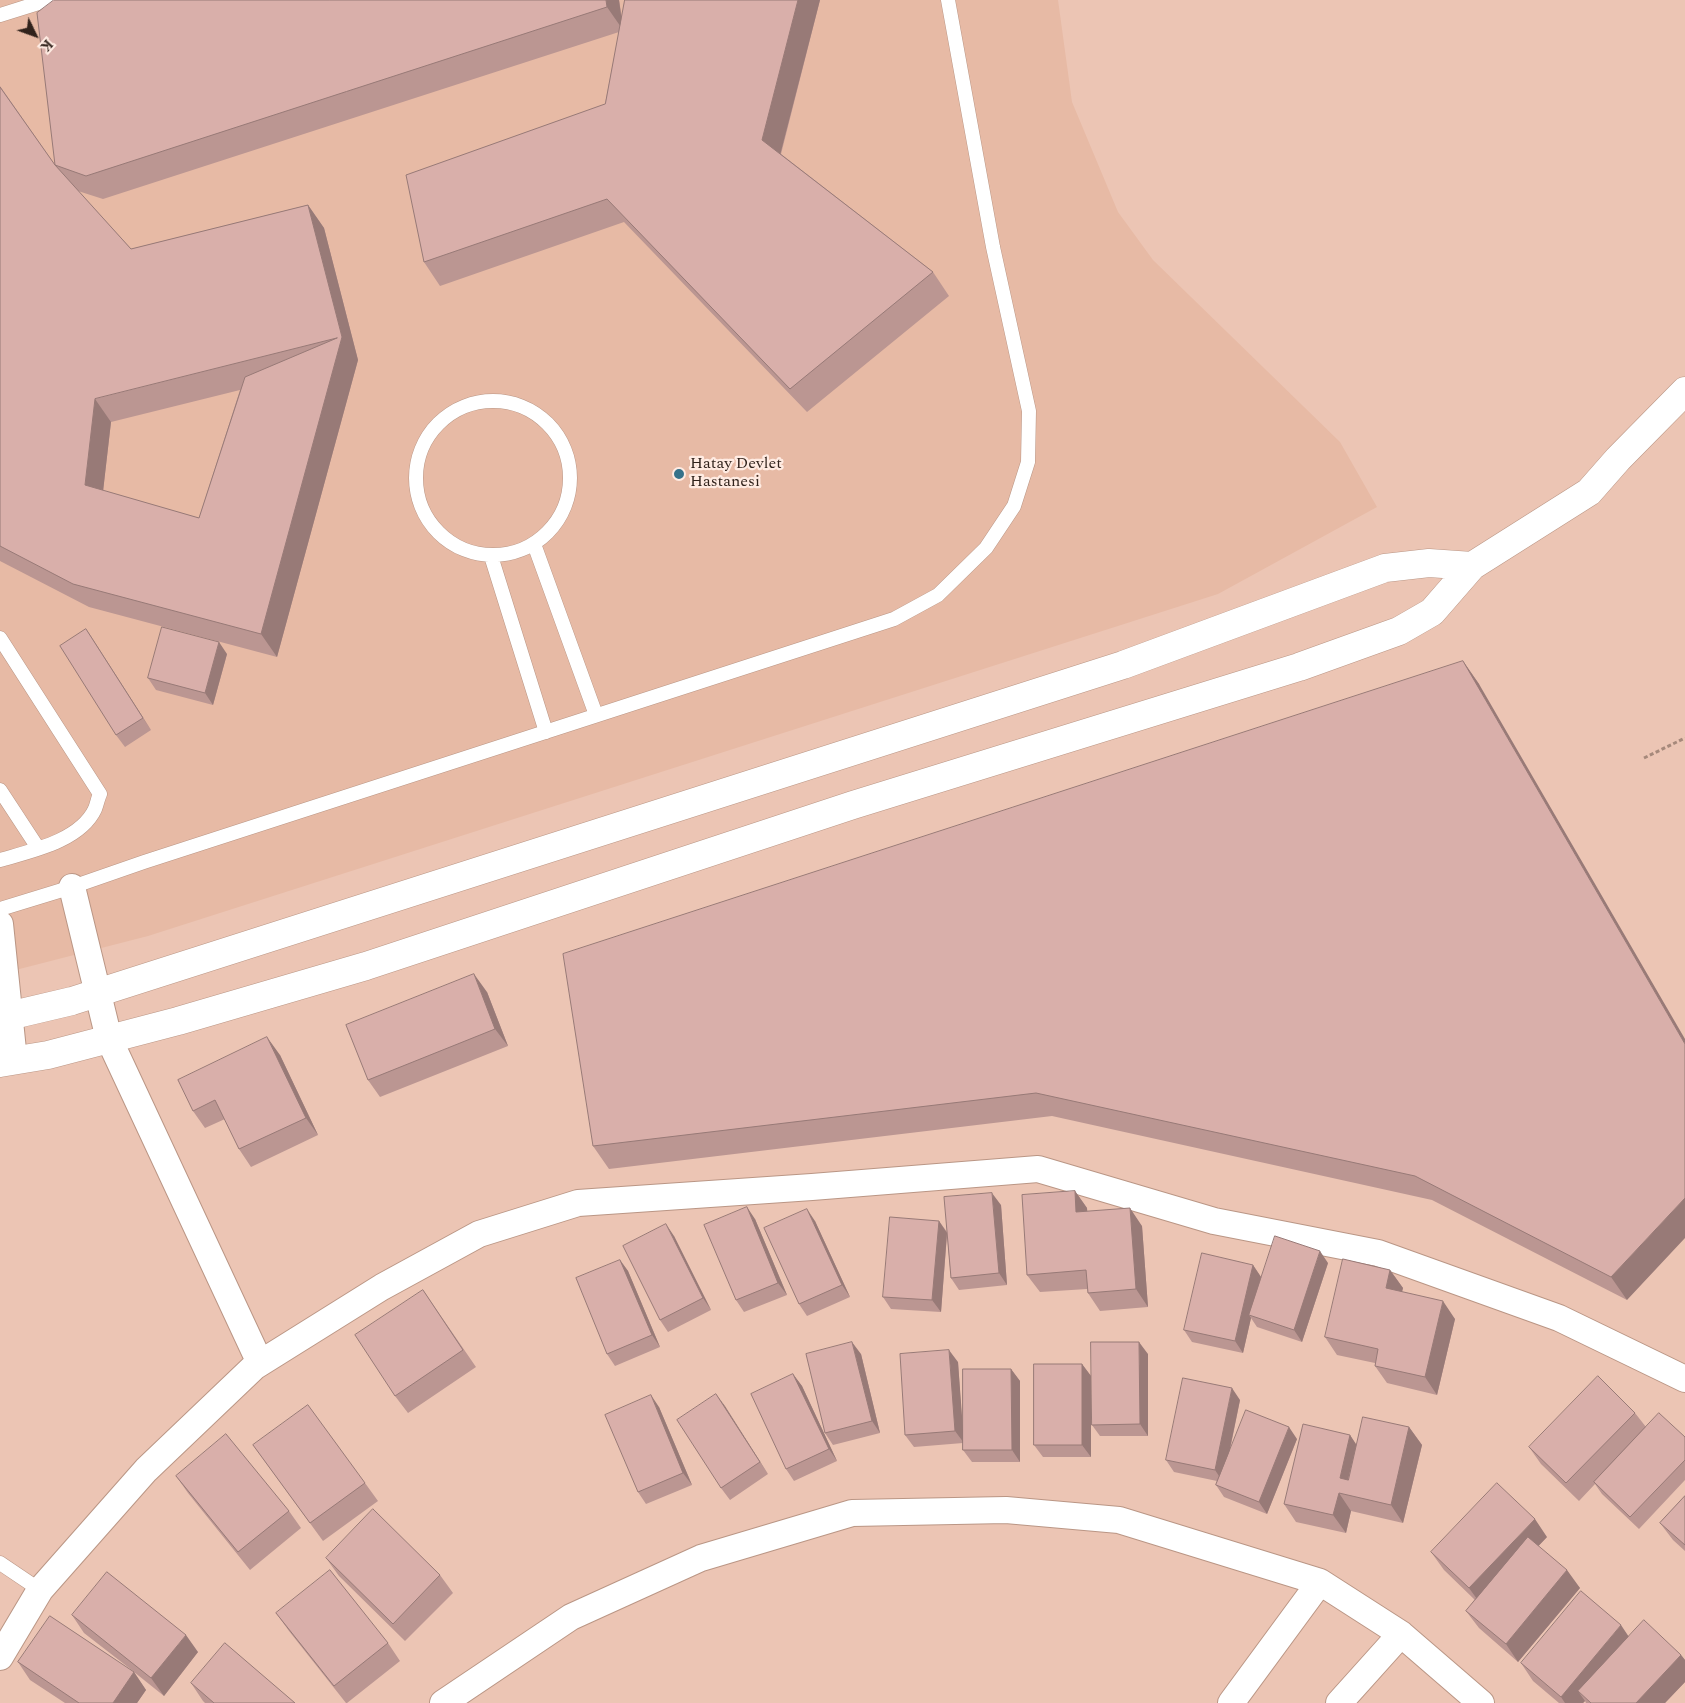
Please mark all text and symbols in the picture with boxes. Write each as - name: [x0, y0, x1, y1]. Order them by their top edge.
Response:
- north arrow: [10, 10, 60, 60]
- text: K: [35, 34, 58, 56]
- place label: Hatay Devlet Hastanesi: [690, 455, 782, 493]
- marker: Hatay Devlet Hastanesi: [672, 467, 686, 481]

